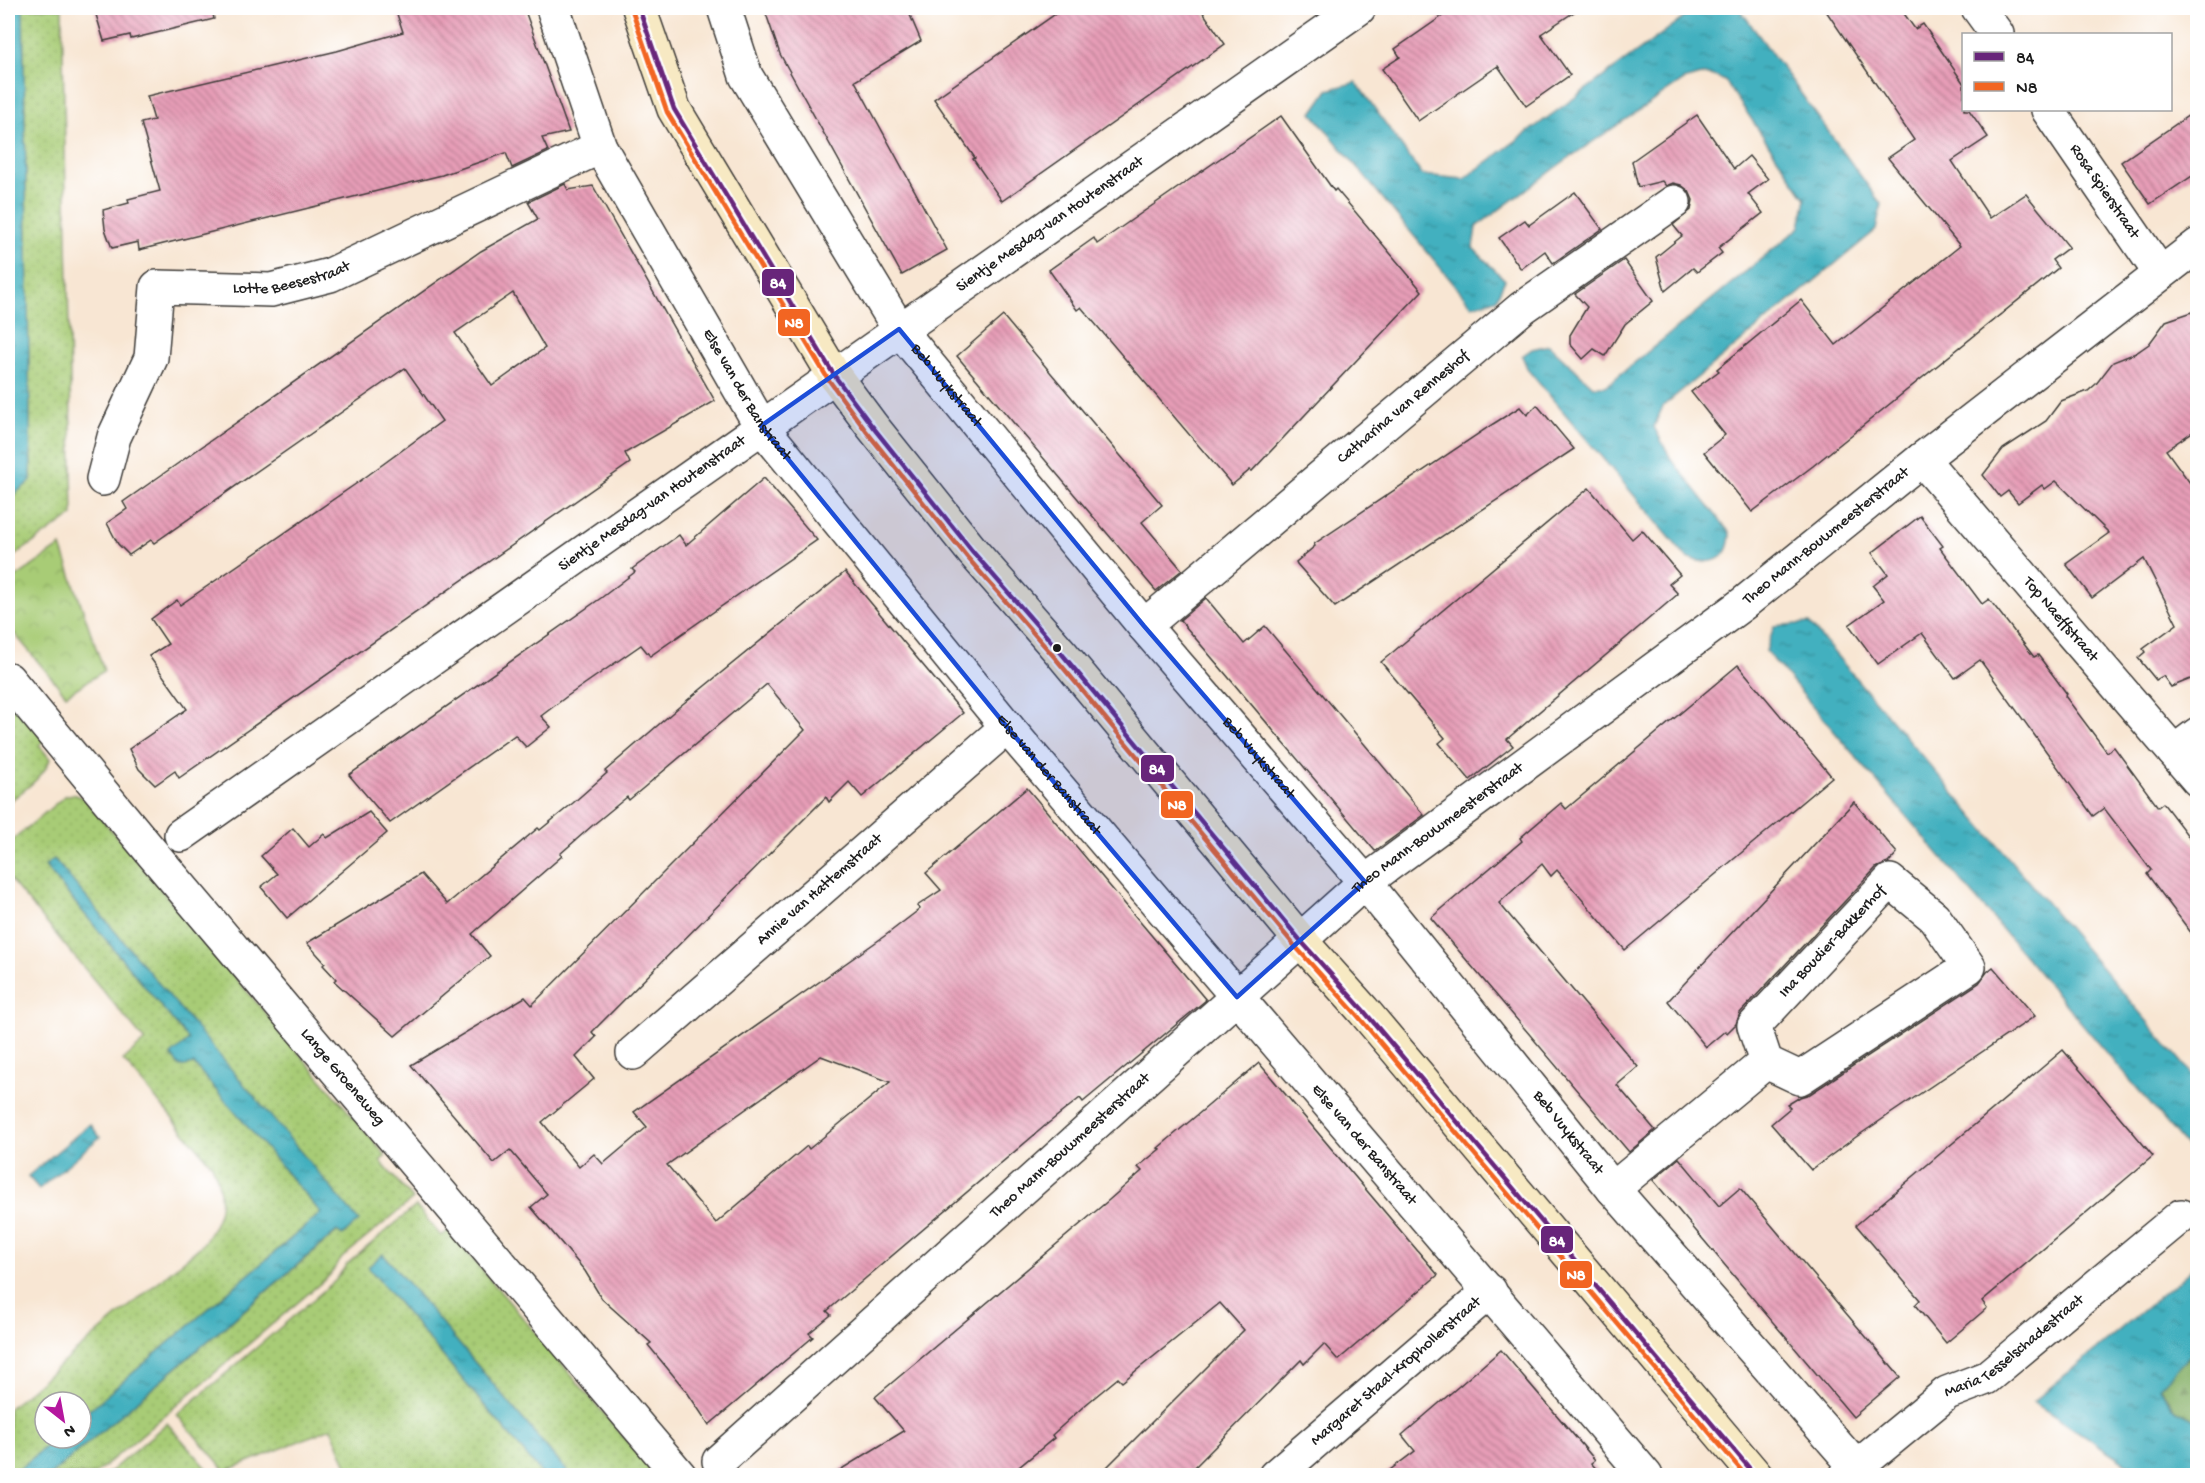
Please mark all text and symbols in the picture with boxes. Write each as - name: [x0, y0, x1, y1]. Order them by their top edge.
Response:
- legend: [1962, 33, 2172, 111]
- text: 84: [2016, 49, 2035, 70]
- text: N8: [2016, 79, 2038, 100]
- street label: Rosa Spierstraat: [2065, 141, 2144, 244]
- street label: Sientje Mesdag-van Houtenstraat: [953, 152, 1149, 297]
- street label: Lotte Beesestraat: [233, 257, 355, 300]
- line badge: 84: [761, 268, 795, 297]
- text: 84: [770, 276, 787, 295]
- line badge: N8: [777, 308, 811, 337]
- text: N8: [784, 316, 804, 335]
- street label: Else van der Banstraat: [698, 326, 796, 466]
- street label: Beb Vuykstraat: [905, 340, 987, 433]
- street label: Catharina van Renneshof: [1334, 346, 1474, 469]
- street label: Sientje Mesdag-van Houtenstraat: [555, 431, 751, 576]
- street label: Theo Mann-Bouwmeesterstraat: [1739, 463, 1914, 610]
- street label: Top Naeffstraat: [2018, 573, 2103, 667]
- unlabelled marker: [1051, 642, 1063, 654]
- street label: Else van der Banstraat: [991, 711, 1106, 841]
- street label: Beb Vuykstraat: [1217, 713, 1300, 804]
- line badge: 84: [1140, 754, 1175, 783]
- street label: Theo Mann-Bouwmeesterstraat: [1348, 758, 1529, 899]
- text: 84: [1149, 762, 1166, 781]
- line badge: N8: [1160, 790, 1194, 819]
- text: N8: [1167, 798, 1187, 817]
- street label: Annie van Hattemstraat: [753, 829, 888, 950]
- street label: Ina Boudier-Bakkerhof: [1776, 881, 1891, 1002]
- street label: Lange Groeneweg: [296, 1025, 389, 1130]
- street label: Theo Mann-Bouwmeesterstraat: [986, 1068, 1156, 1223]
- street label: Else van der Banstraat: [1307, 1081, 1421, 1210]
- street label: Beb Vuykstraat: [1528, 1086, 1608, 1180]
- line badge: 84: [1540, 1225, 1574, 1254]
- text: 84: [1549, 1234, 1566, 1253]
- line badge: N8: [1559, 1260, 1593, 1289]
- text: N8: [1566, 1268, 1586, 1287]
- street label: Maria Tesselschadestraat: [1942, 1290, 2089, 1403]
- street label: Margaret Staal-Krophollerstraat: [1307, 1292, 1487, 1450]
- north arrow: [33, 1390, 93, 1450]
- text: N: [59, 1419, 78, 1441]

